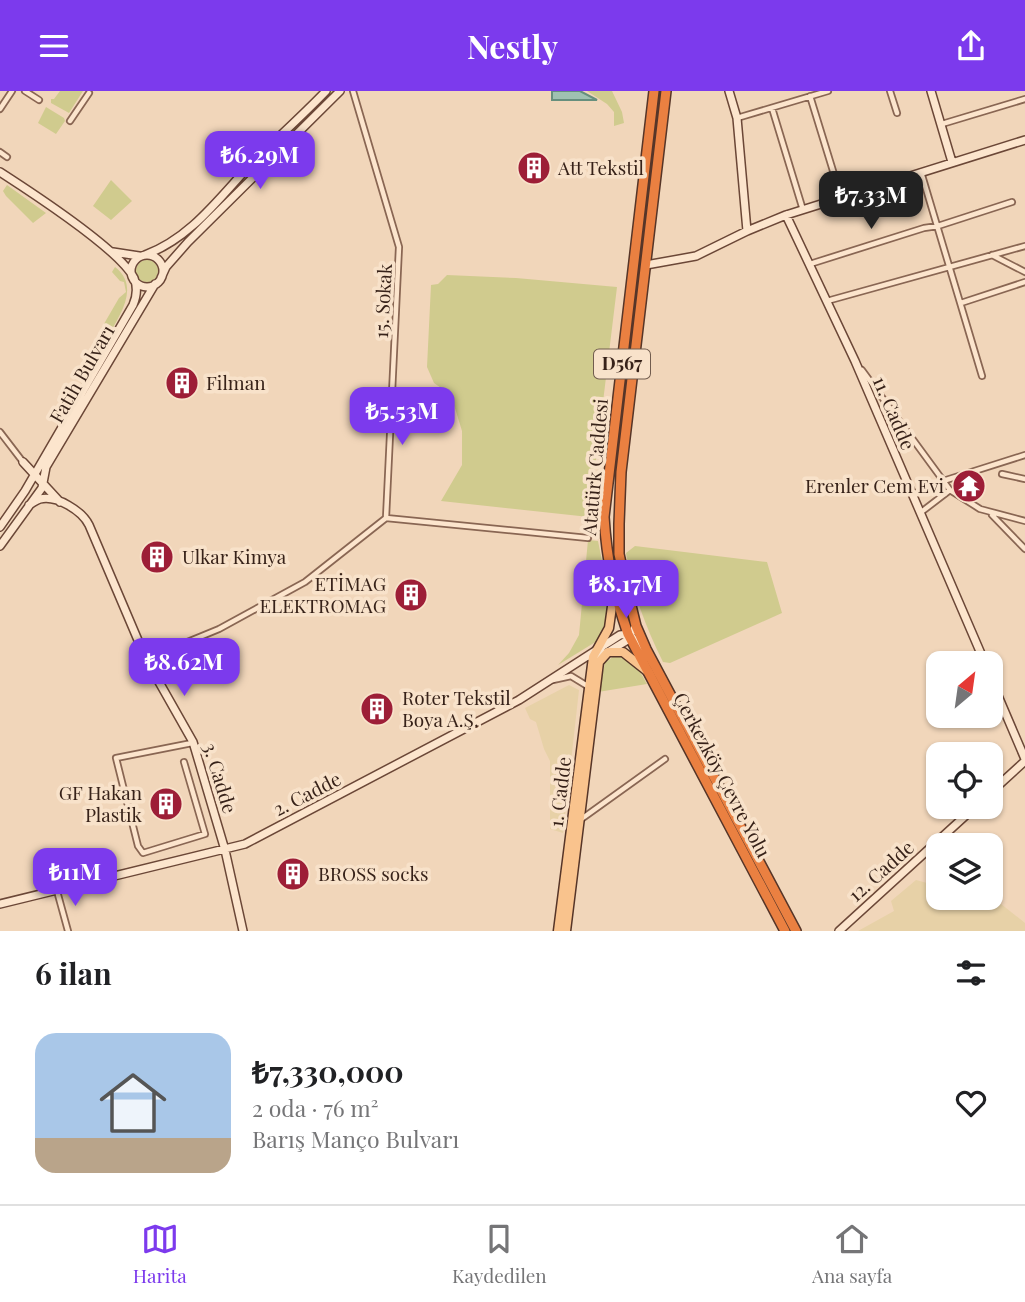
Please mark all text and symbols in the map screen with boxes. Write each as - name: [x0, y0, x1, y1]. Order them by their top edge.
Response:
- text: Nestly: [467, 24, 558, 67]
- icon: menu: [35, 27, 73, 65]
- icon: share: [952, 27, 990, 65]
- pin: ₺6.29M: [203, 132, 317, 191]
- text: ₺6.29M: [221, 138, 299, 169]
- building icon: Att Tekstil: [515, 149, 553, 187]
- place label: Att Tekstil: [557, 154, 644, 180]
- pin: ₺7.33M: [814, 171, 928, 231]
- text: ₺7.33M: [835, 178, 907, 209]
- street label: 15. Sokak: [367, 262, 397, 339]
- street label: Fatih Bulvarı: [43, 319, 120, 427]
- road number: D567: [594, 349, 650, 379]
- building icon: Filman: [163, 364, 201, 402]
- place label: Filman: [206, 369, 266, 395]
- street label: 11. Cadde: [868, 372, 922, 454]
- pin: ₺5.53M: [345, 387, 459, 447]
- text: ₺5.53M: [366, 394, 438, 425]
- street label: Atatürk Caddesi: [575, 397, 613, 537]
- temple icon: Erenler Cem Evi: [950, 467, 988, 505]
- place label: Erenler Cem Evi: [805, 472, 944, 498]
- building icon: Ulkar Kimya: [138, 538, 176, 576]
- place label: Ulkar Kimya: [182, 543, 287, 569]
- pin: ₺8.17M: [569, 561, 683, 620]
- text: ₺8.17M: [590, 567, 662, 598]
- place label: ETİMAG ELEKTROMAG: [260, 570, 386, 618]
- building icon: ETİMAG ELEKTROMAG: [392, 576, 430, 614]
- pin: ₺8.62M: [127, 639, 241, 698]
- text: ₺8.62M: [145, 645, 223, 676]
- north arrow: [926, 651, 1003, 728]
- map controls: [926, 651, 1003, 910]
- place label: Roter Tekstil Boya A.Ş.: [402, 684, 511, 732]
- street label: Çerkezköy Çevre Yolu: [668, 687, 777, 862]
- building icon: Roter Tekstil Boya A.Ş.: [358, 690, 396, 728]
- street label: 3. Cadde: [198, 739, 244, 816]
- button: locate: [926, 742, 1003, 819]
- street label: 1. Cadde: [542, 755, 576, 829]
- street label: 2. Cadde: [268, 765, 345, 821]
- place label: GF Hakan Plastik: [59, 779, 143, 827]
- building icon: GF Hakan Plastik: [147, 785, 185, 823]
- button: layers: [926, 833, 1003, 910]
- street label: 12. Cadde: [842, 834, 919, 907]
- pin: ₺11M: [34, 849, 116, 908]
- text: ₺11M: [49, 855, 101, 886]
- building icon: BROSS socks: [274, 855, 312, 893]
- place label: BROSS socks: [318, 860, 428, 886]
- text: 6 ilan: [35, 953, 112, 993]
- icon: filters: [952, 954, 990, 992]
- text: ₺7,330,000: [252, 1051, 404, 1091]
- icon: home: [91, 1061, 175, 1145]
- icon: heart: [952, 1084, 990, 1122]
- text: 2 oda · 76 m²: [252, 1092, 379, 1123]
- text: Barış Manço Bulvarı: [252, 1123, 459, 1154]
- tab: Harita: [133, 1220, 187, 1288]
- tab: Kaydedilen: [452, 1220, 547, 1288]
- tab: Ana sayfa: [812, 1220, 892, 1288]

